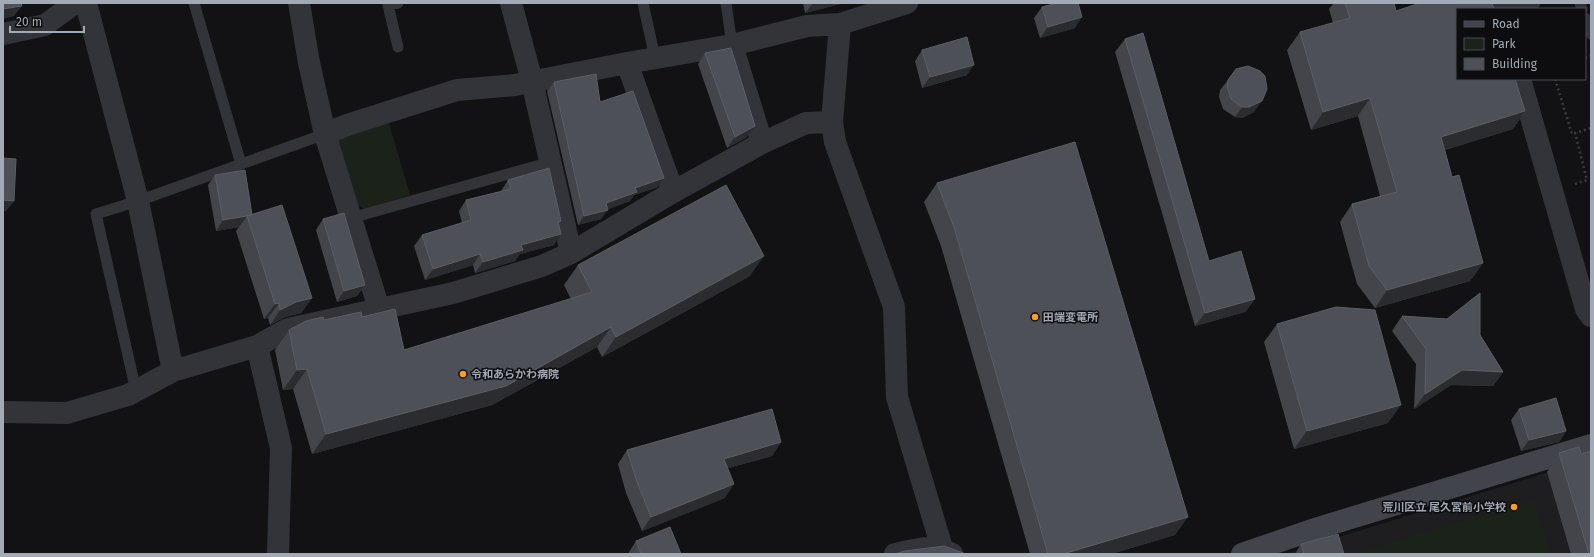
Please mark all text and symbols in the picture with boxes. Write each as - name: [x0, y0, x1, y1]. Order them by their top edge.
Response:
- scale bar: [10, 8, 84, 34]
- legend: [1456, 8, 1586, 80]
- text: 20 m: [16, 15, 42, 29]
- text: Road: [1492, 17, 1520, 31]
- text: Park: [1492, 37, 1516, 51]
- text: Building: [1492, 57, 1538, 71]
- place label: 田端変電所: [1043, 311, 1098, 324]
- marker: 田端変電所: [1030, 312, 1040, 322]
- place label: 令和あらかわ病院: [471, 368, 559, 381]
- marker: 令和あらかわ病院: [458, 369, 468, 379]
- place label: 荒川区立 尾久宮前小学校: [1382, 501, 1506, 514]
- marker: 荒川区立 尾久宮前小学校: [1509, 502, 1519, 512]

